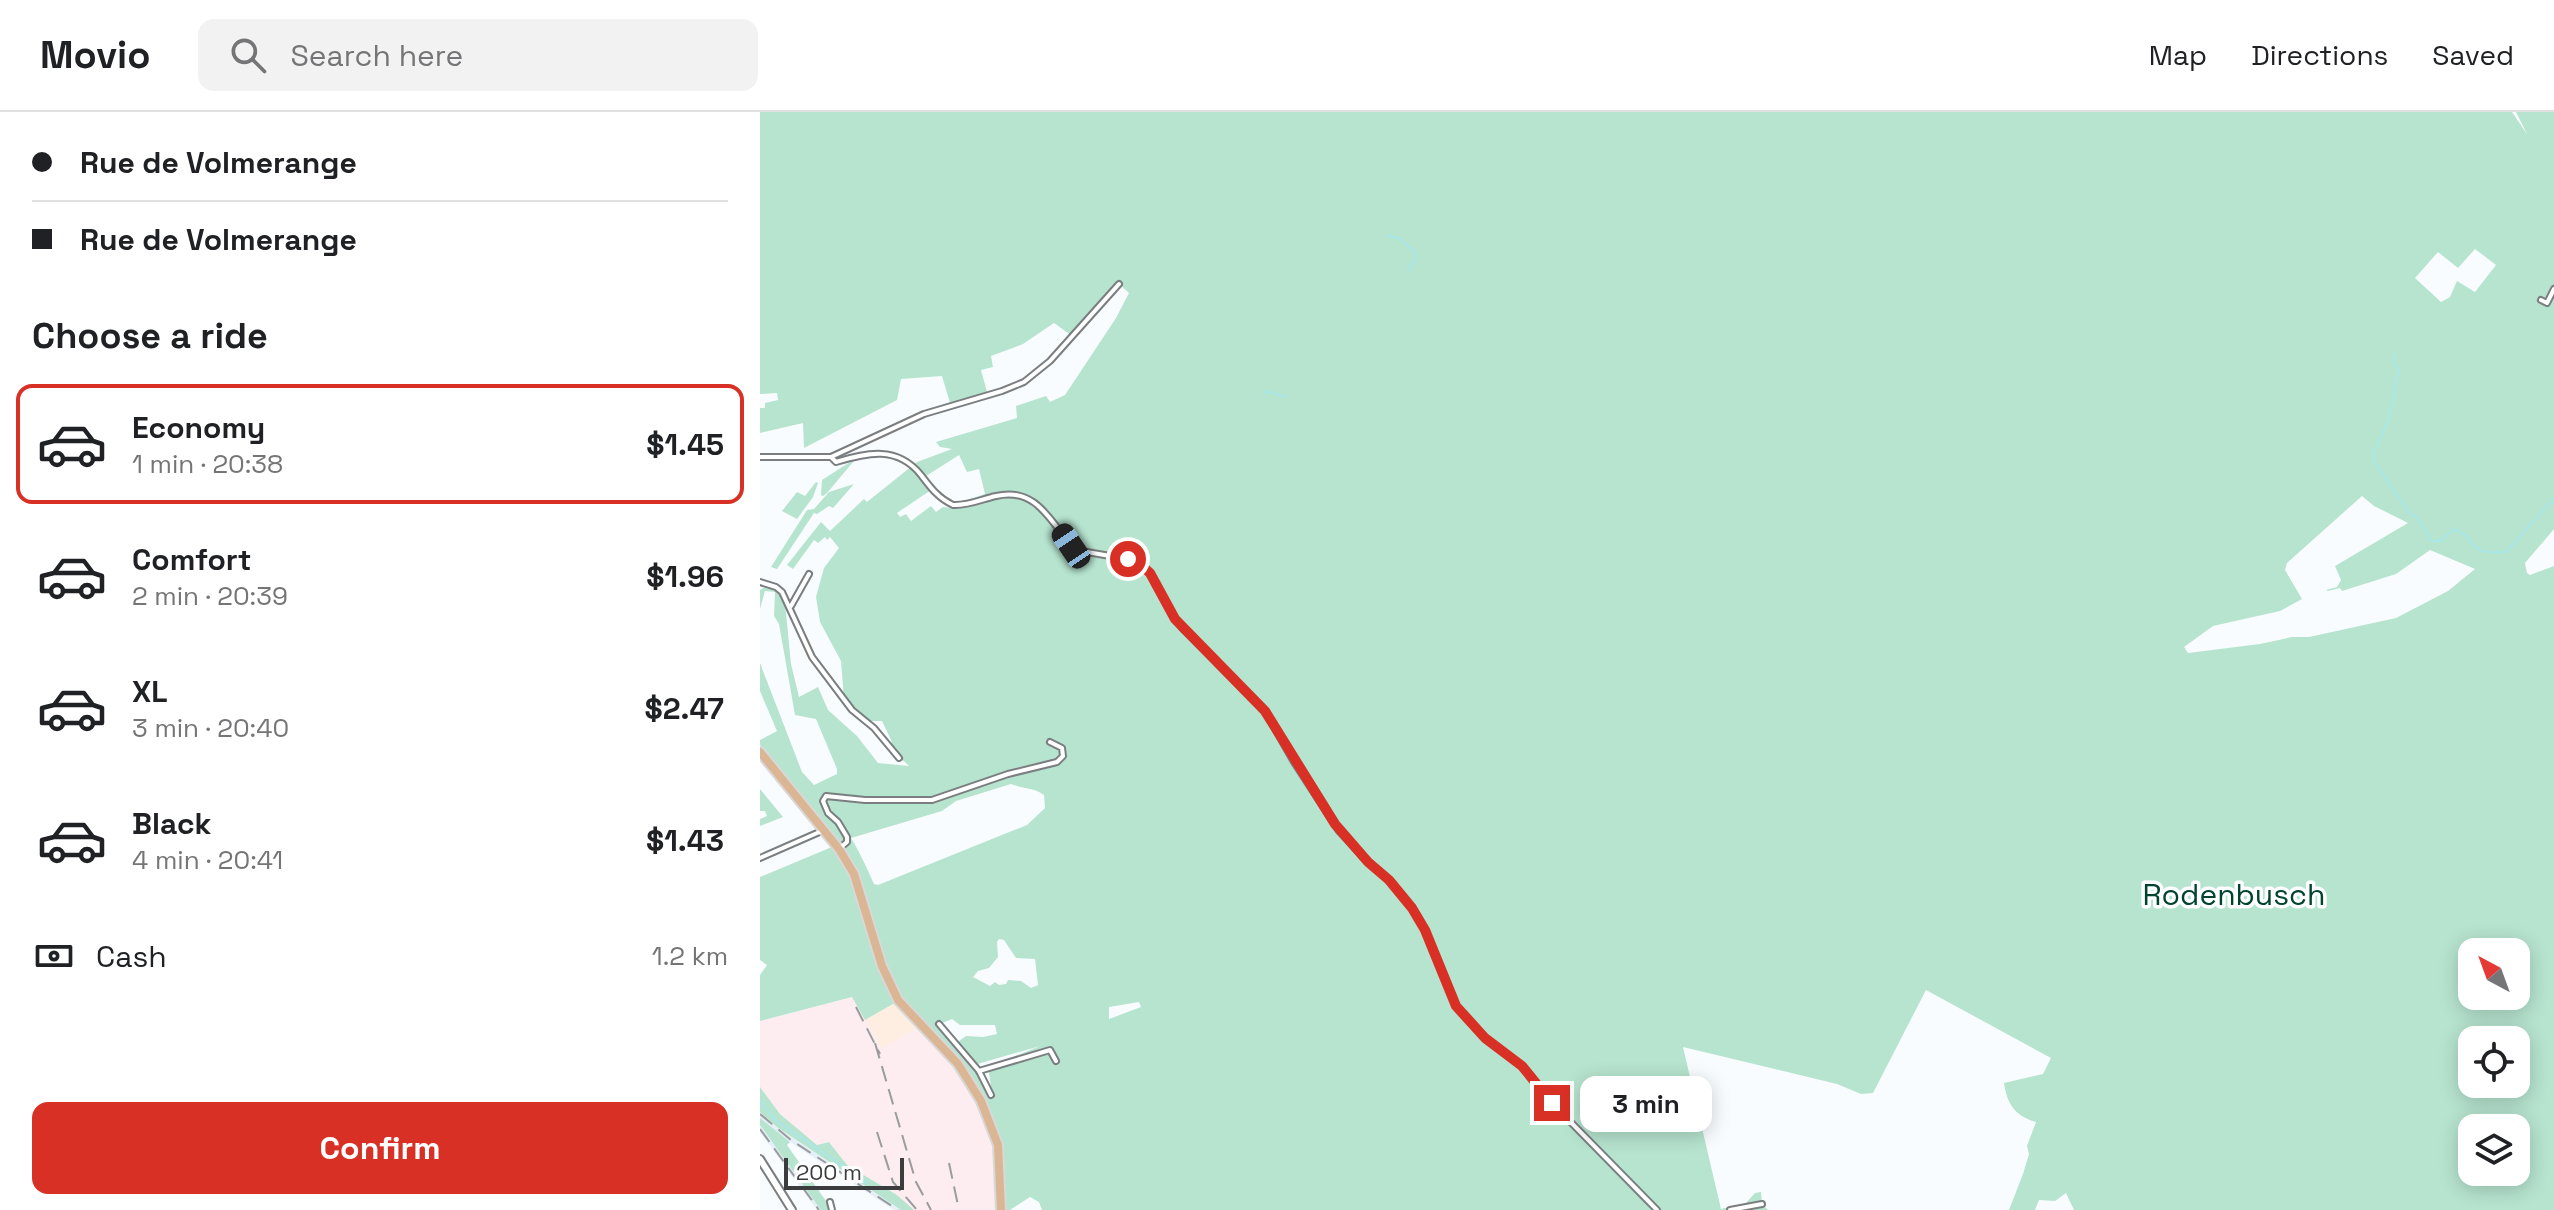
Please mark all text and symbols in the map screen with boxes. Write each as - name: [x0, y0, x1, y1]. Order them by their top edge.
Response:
- search box: [198, 19, 758, 91]
- text: Movio: [40, 31, 150, 79]
- icon: search: [226, 33, 270, 77]
- text: Search here: [290, 36, 463, 75]
- text: Map: [2149, 37, 2207, 73]
- text: Directions: [2251, 37, 2388, 73]
- text: Saved: [2432, 37, 2514, 73]
- text: Rue de Volmerange: [80, 143, 357, 182]
- text: Rue de Volmerange: [80, 220, 357, 259]
- text: Choose a ride: [32, 313, 268, 359]
- icon: car: [36, 408, 108, 480]
- text: Economy: [132, 408, 265, 447]
- text: $1.45: [646, 425, 724, 464]
- text: 1 min · 20:38: [132, 447, 283, 481]
- car: [1048, 519, 1094, 573]
- icon: car: [36, 540, 108, 612]
- text: Comfort: [132, 540, 251, 579]
- route start: [1110, 541, 1146, 577]
- text: $1.96: [646, 557, 724, 596]
- text: 2 min · 20:39: [132, 579, 288, 613]
- icon: car: [36, 672, 108, 744]
- text: XL: [132, 672, 168, 711]
- text: $2.47: [645, 689, 724, 728]
- text: 3 min · 20:40: [132, 711, 289, 745]
- icon: car: [36, 804, 108, 876]
- text: Black: [132, 804, 211, 843]
- text: $1.43: [646, 821, 724, 860]
- text: 4 min · 20:41: [132, 843, 283, 877]
- park label: Rodenbusch: [2143, 875, 2325, 914]
- icon: cash: [32, 934, 76, 978]
- text: Cash: [96, 937, 167, 976]
- north arrow: [2458, 938, 2530, 1010]
- map controls: [2458, 938, 2530, 1186]
- text: 1.2 km: [652, 939, 728, 973]
- button: locate: [2458, 1026, 2530, 1098]
- callout: 3 min: [1580, 1075, 1712, 1131]
- route end: [1534, 1085, 1570, 1121]
- text: 3 min: [1612, 1087, 1680, 1121]
- button: Confirm: [32, 1102, 728, 1194]
- button: layers: [2458, 1114, 2530, 1186]
- scale bar: [784, 1154, 904, 1190]
- text: 200 m: [796, 1158, 862, 1186]

